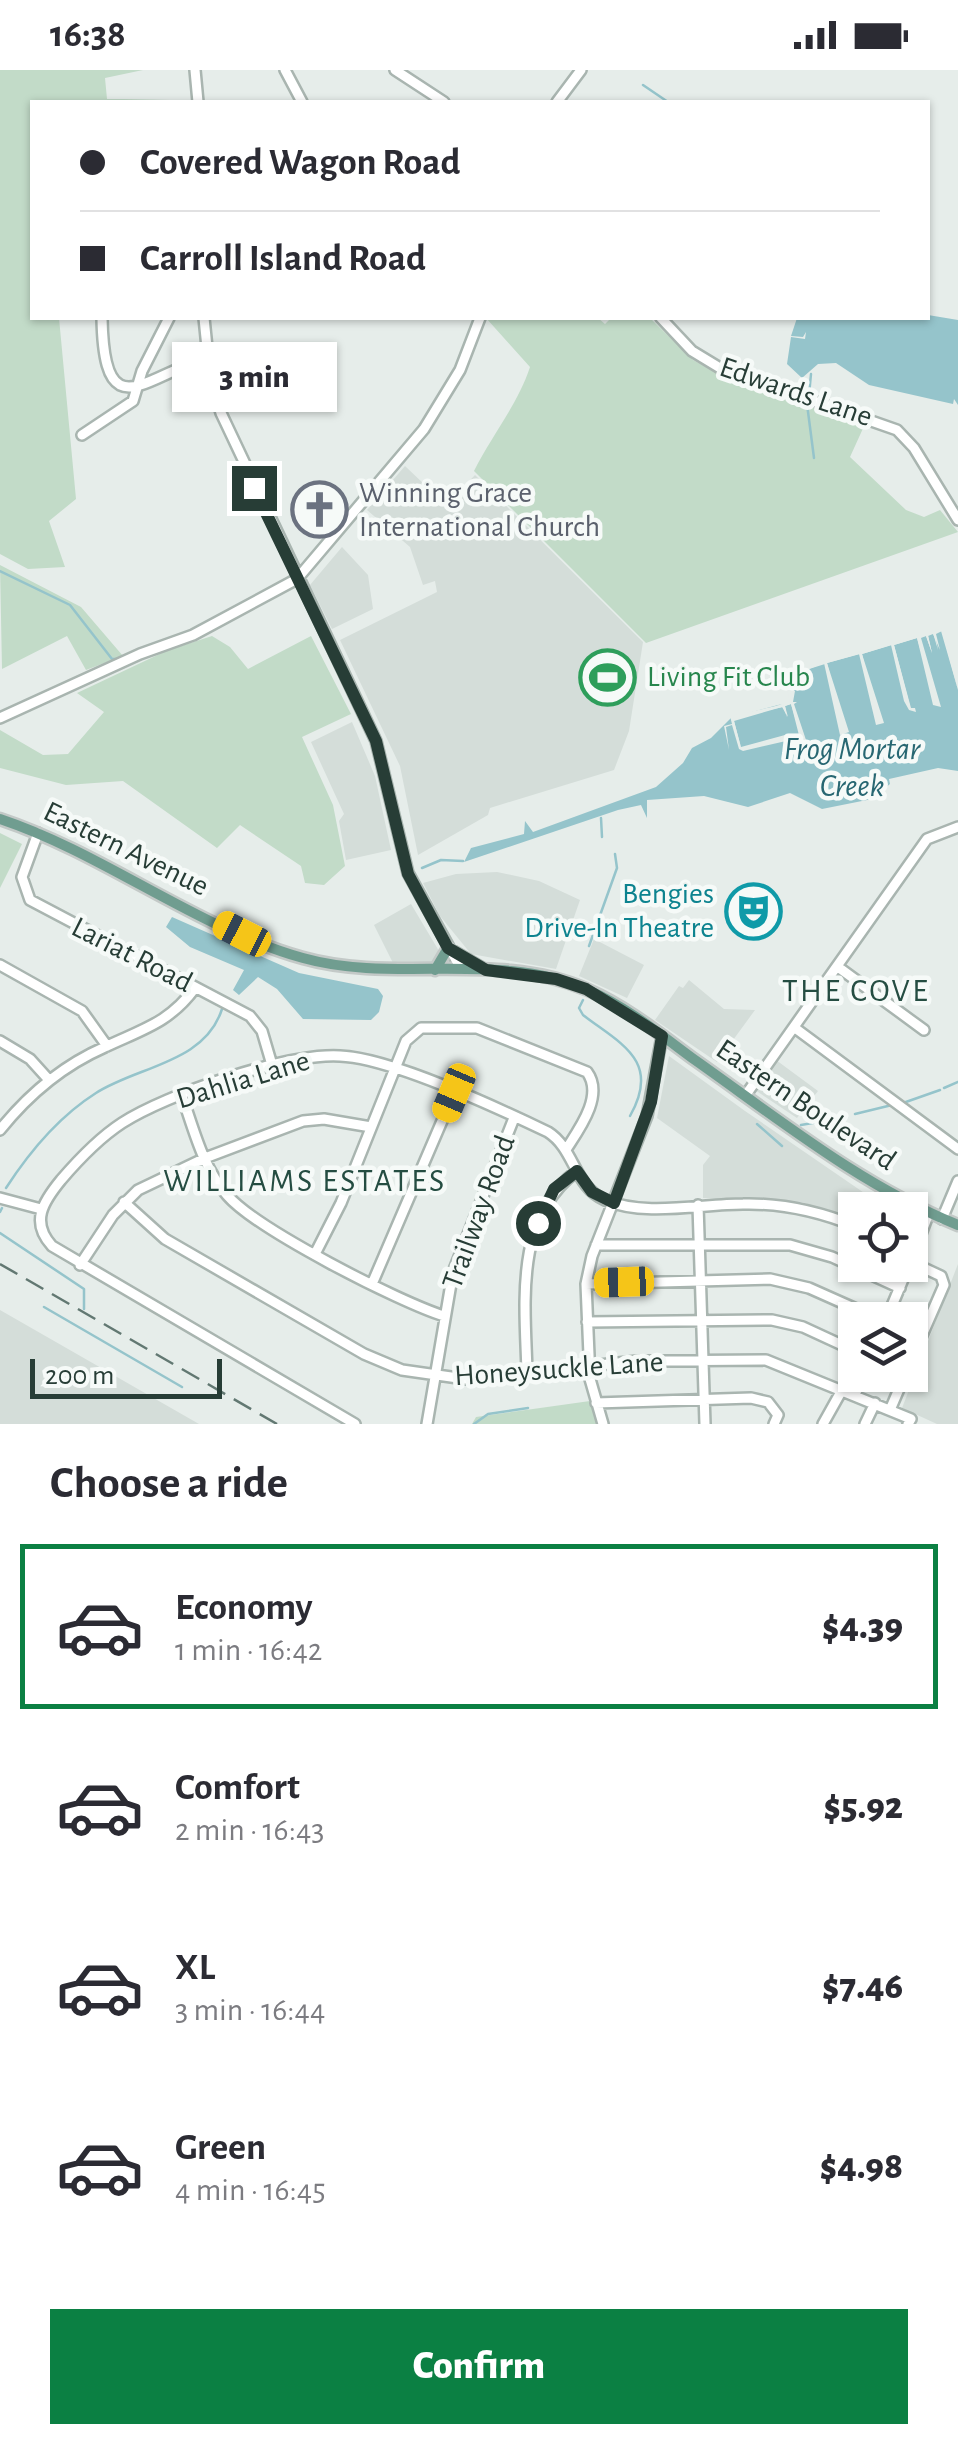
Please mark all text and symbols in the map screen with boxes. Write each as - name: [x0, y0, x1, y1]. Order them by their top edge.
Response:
- text: 16:38: [50, 16, 126, 54]
- text: Covered Wagon Road: [140, 144, 461, 182]
- text: Carroll Island Road: [140, 240, 426, 278]
- callout: 3 min: [172, 343, 336, 413]
- street label: Edwards Lane: [716, 352, 876, 432]
- text: 3 min: [219, 361, 290, 393]
- route end: [232, 466, 277, 511]
- place label: Winning Grace International Church: [359, 478, 600, 542]
- church icon: Winning Grace International Church: [290, 480, 350, 540]
- sports icon: Living Fit Club: [578, 647, 638, 707]
- place label: Living Fit Club: [647, 662, 810, 692]
- water label: Frog Mortar Creek: [784, 733, 922, 802]
- street label: Eastern Avenue: [39, 796, 213, 902]
- place label: Bengies Drive-In Theatre: [524, 879, 714, 943]
- theatre icon: Bengies Drive-In Theatre: [723, 881, 783, 941]
- car: [208, 907, 276, 961]
- street label: Lariat Road: [67, 912, 197, 998]
- district label: THE COVE: [782, 975, 930, 1007]
- street label: Eastern Boulevard: [711, 1034, 901, 1176]
- street label: Dahlia Lane: [173, 1046, 313, 1114]
- car: [428, 1060, 480, 1126]
- street label: Trailway Road: [437, 1131, 521, 1293]
- district label: WILLIAMS ESTATES: [163, 1165, 447, 1197]
- map controls: [838, 1192, 928, 1392]
- button: locate: [838, 1192, 928, 1282]
- route start: [516, 1201, 561, 1246]
- car: [593, 1266, 655, 1298]
- button: layers: [838, 1302, 928, 1392]
- street label: Honeysuckle Lane: [453, 1347, 665, 1391]
- scale bar: [30, 1354, 222, 1398]
- text: 200 m: [45, 1362, 114, 1390]
- text: Choose a ride: [50, 1461, 288, 1506]
- icon: car: [55, 1582, 145, 1672]
- text: Economy: [175, 1589, 313, 1627]
- text: $4.39: [822, 1608, 903, 1646]
- text: 1 min · 16:42: [175, 1634, 322, 1666]
- icon: car: [55, 1762, 145, 1852]
- text: Comfort: [175, 1769, 300, 1807]
- text: $5.92: [824, 1788, 903, 1826]
- text: 2 min · 16:43: [175, 1814, 325, 1846]
- icon: car: [55, 1942, 145, 2032]
- text: XL: [175, 1949, 215, 1987]
- text: $7.46: [822, 1968, 903, 2006]
- text: 3 min · 16:44: [175, 1994, 325, 2026]
- icon: car: [55, 2122, 145, 2212]
- text: Green: [175, 2129, 266, 2167]
- text: $4.98: [820, 2148, 903, 2186]
- text: 4 min · 16:45: [175, 2174, 326, 2206]
- button: Confirm: [50, 2309, 908, 2424]

